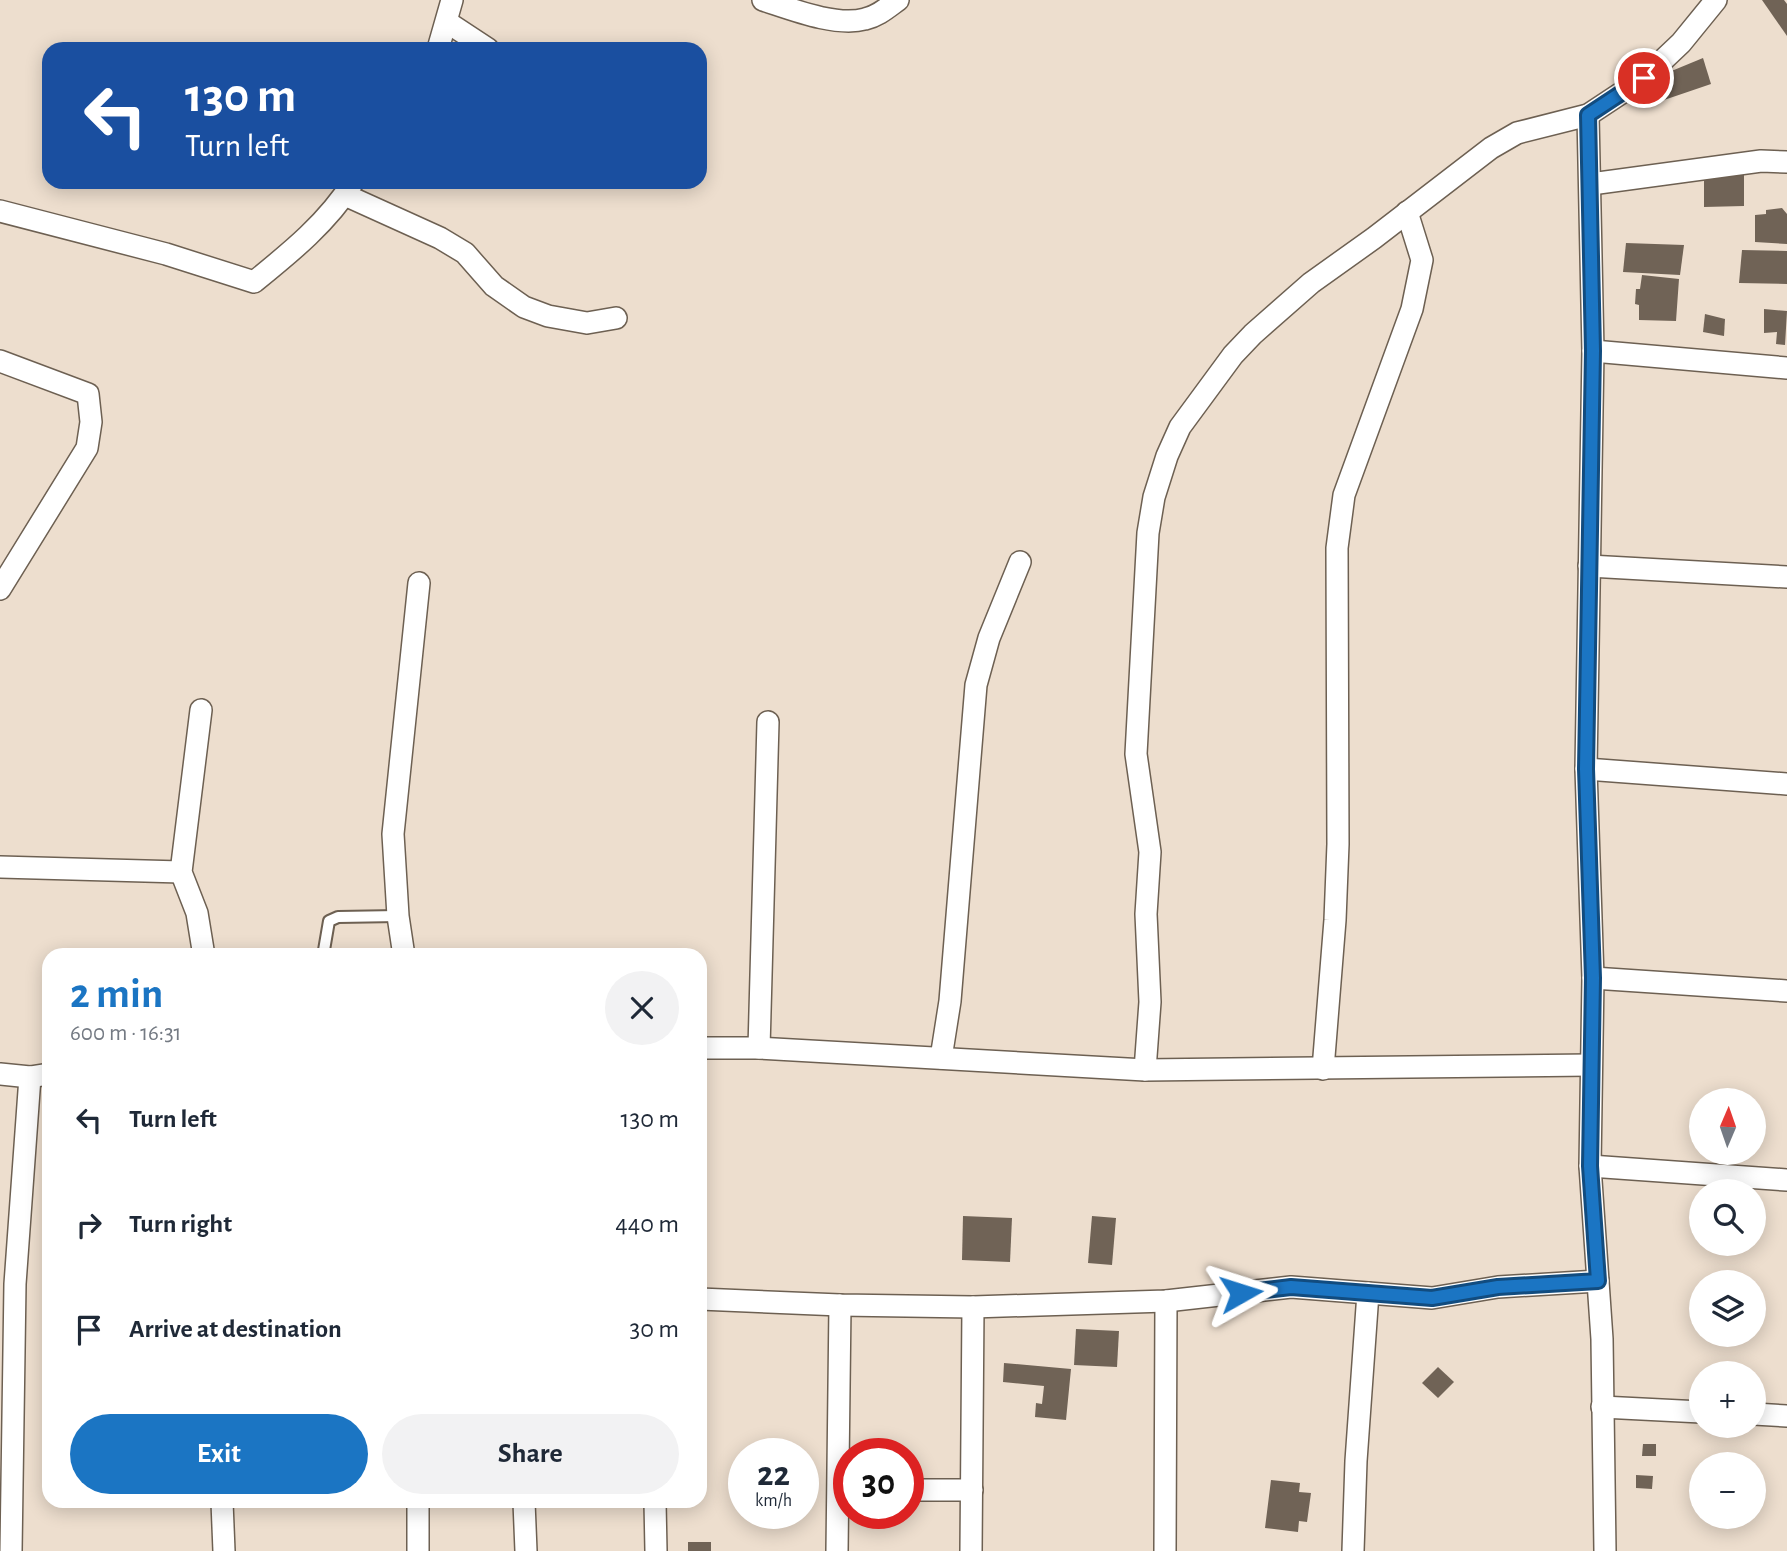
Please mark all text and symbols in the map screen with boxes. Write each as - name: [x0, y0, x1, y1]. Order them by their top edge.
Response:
- pin: [1614, 48, 1674, 108]
- icon: arrive: [1625, 59, 1663, 97]
- icon: left: [70, 70, 161, 161]
- text: 130 m: [185, 72, 296, 121]
- text: Turn left: [185, 130, 289, 162]
- button: close: [605, 971, 679, 1045]
- text: 2 min: [70, 973, 163, 1015]
- text: 600 m · 16:31: [70, 1022, 182, 1045]
- north arrow: [1689, 1088, 1766, 1166]
- map controls: [1689, 1088, 1766, 1529]
- icon: left: [70, 1101, 108, 1139]
- text: Turn left: [129, 1106, 217, 1132]
- text: 130 m: [621, 1106, 679, 1132]
- button: search: [1689, 1179, 1766, 1256]
- icon: right: [70, 1206, 108, 1244]
- text: Turn right: [129, 1211, 232, 1237]
- text: 440 m: [615, 1211, 679, 1237]
- position arrow: [1204, 1256, 1278, 1330]
- button: layers: [1689, 1270, 1766, 1347]
- icon: arrive: [70, 1311, 108, 1349]
- text: Arrive at destination: [129, 1316, 342, 1342]
- text: 30 m: [629, 1316, 679, 1342]
- button: +: [1689, 1361, 1766, 1438]
- button: Exit: [70, 1414, 368, 1494]
- button: Share: [382, 1414, 679, 1494]
- speed limit sign: 30: [833, 1438, 924, 1529]
- button: −: [1689, 1452, 1766, 1529]
- text: 22: [757, 1457, 790, 1492]
- text: km/h: [755, 1492, 792, 1510]

